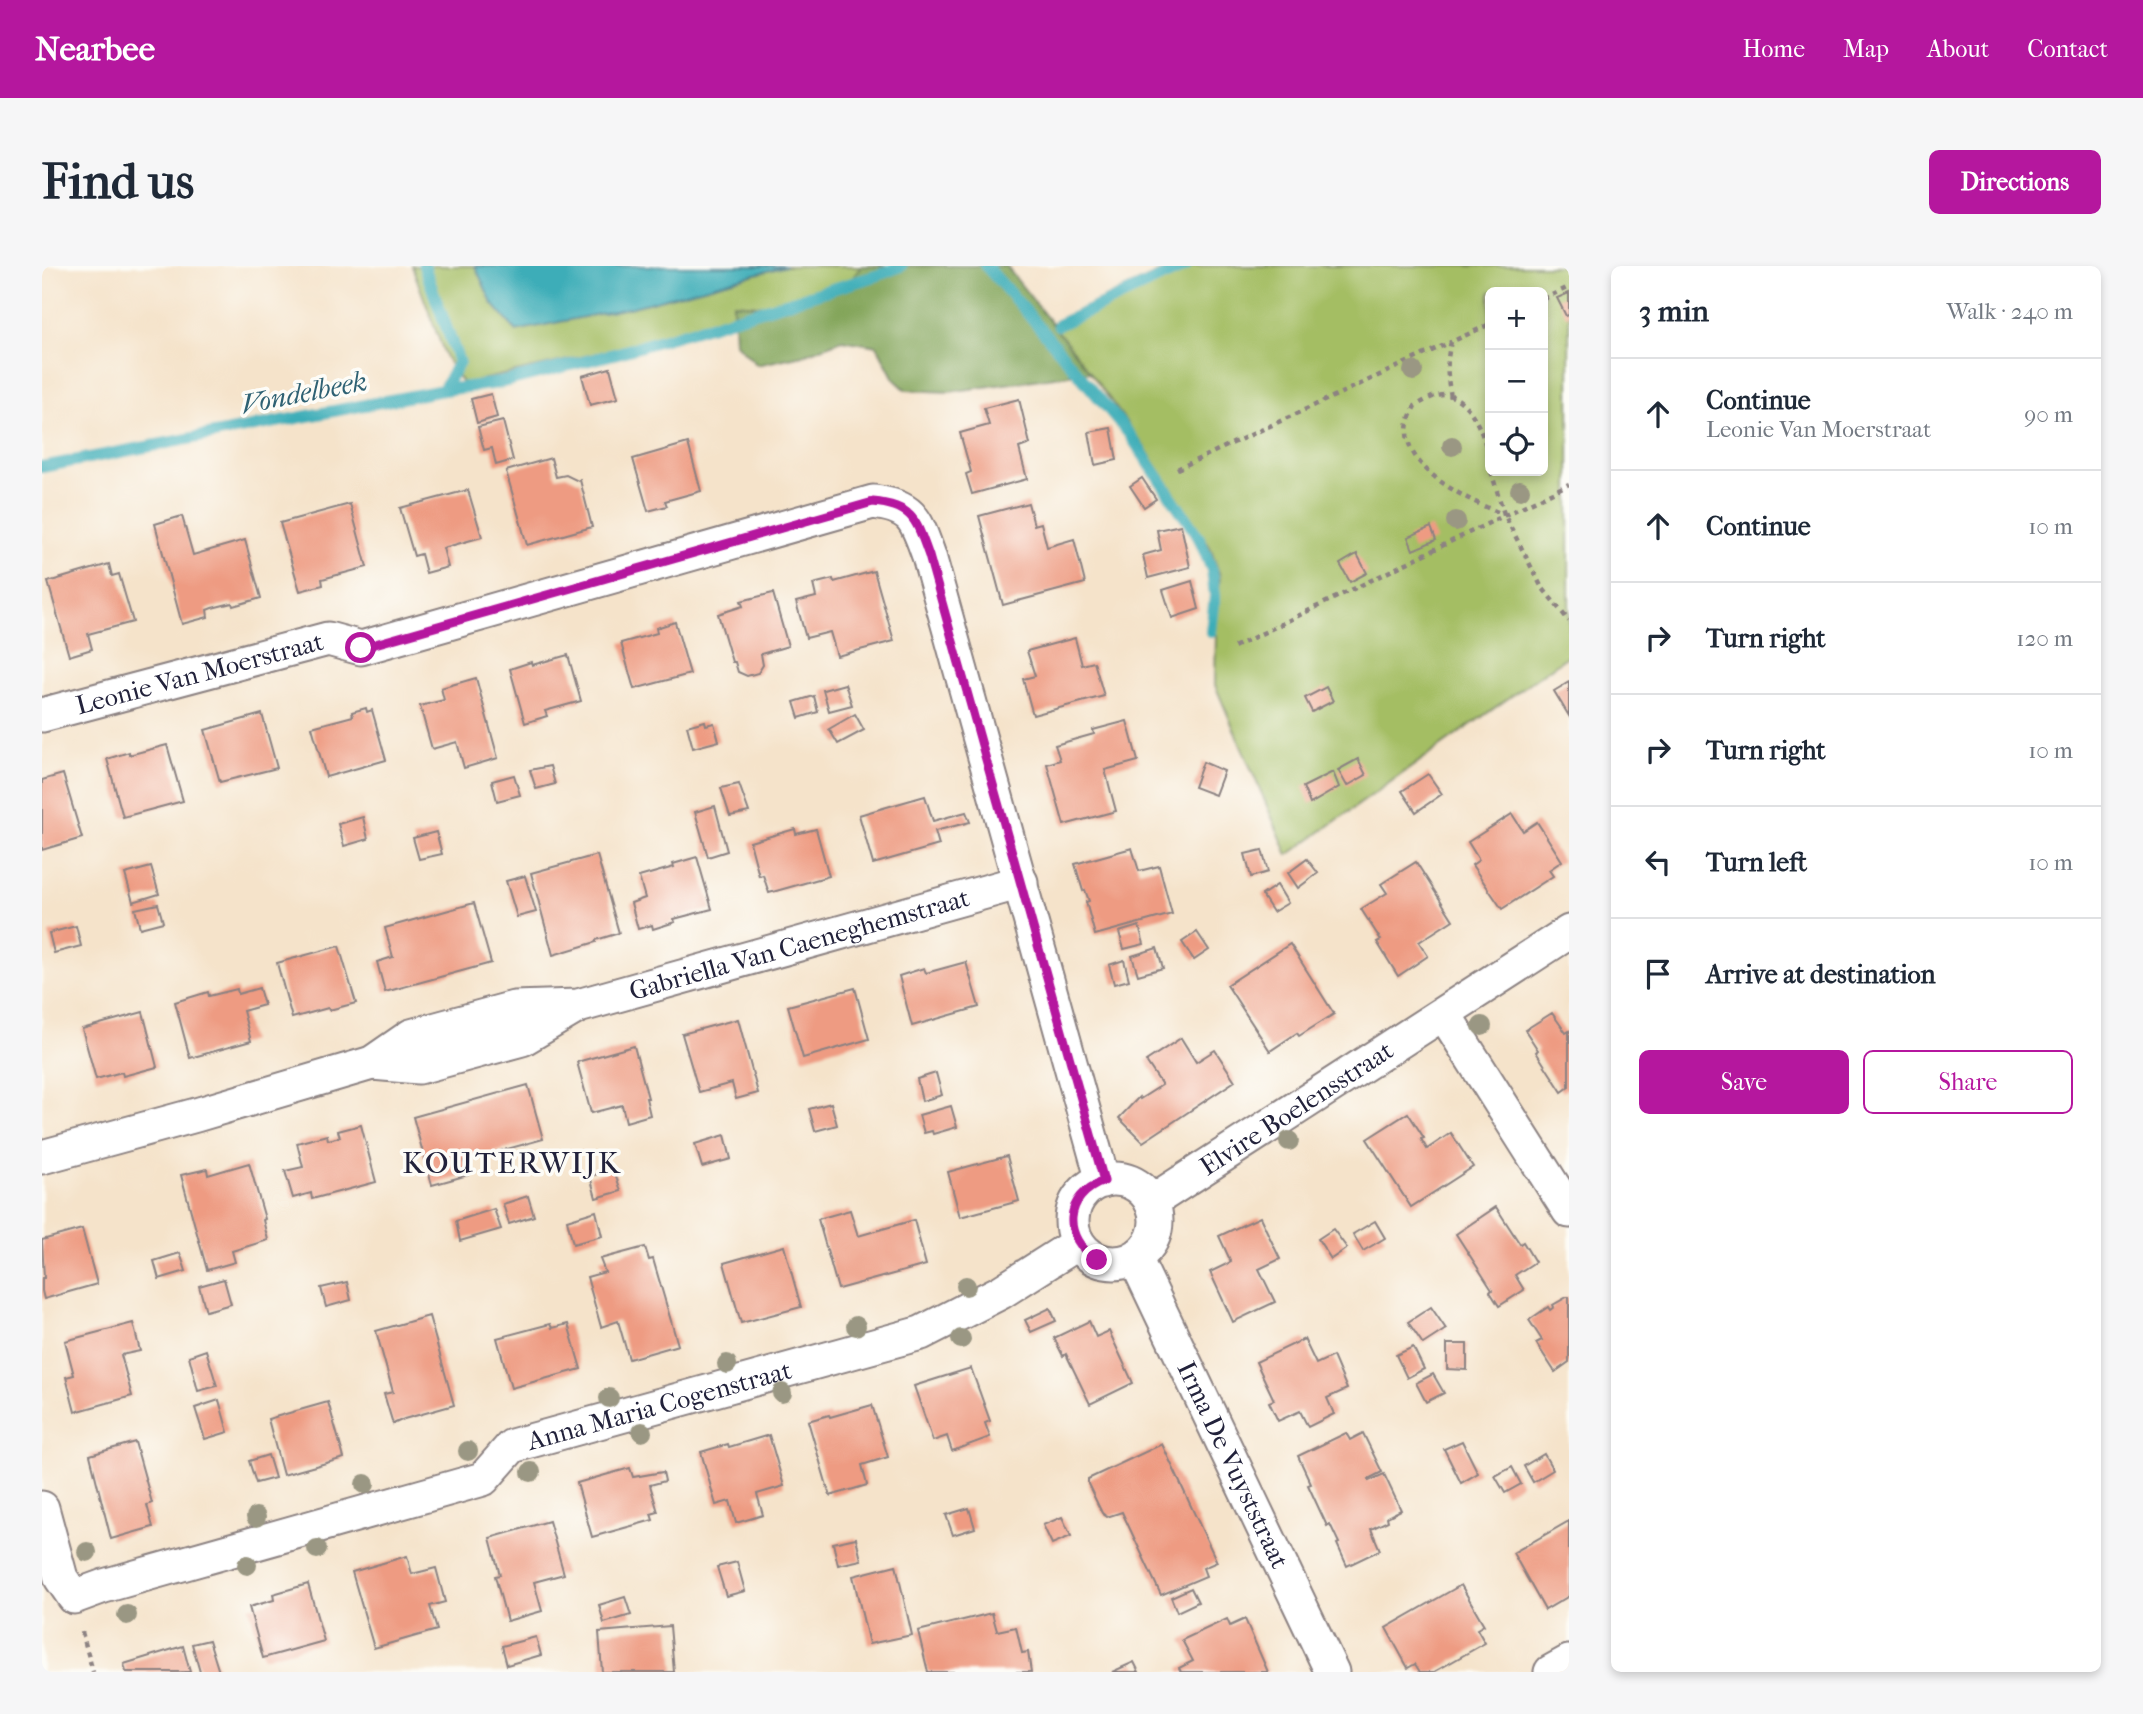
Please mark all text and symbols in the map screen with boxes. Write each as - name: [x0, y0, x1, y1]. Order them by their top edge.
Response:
- text: Nearbee: [35, 30, 155, 69]
- text: Home: [1743, 35, 1805, 63]
- text: Map: [1843, 35, 1889, 63]
- text: About: [1927, 35, 1989, 63]
- text: Contact: [2027, 35, 2108, 63]
- button: Directions: [1929, 150, 2101, 214]
- text: Find us: [42, 153, 194, 211]
- map controls: [1485, 287, 1548, 476]
- button: +: [1485, 287, 1548, 350]
- text: 3 min: [1639, 294, 1709, 329]
- text: Walk · 240 m: [1946, 298, 2073, 325]
- button: −: [1485, 350, 1548, 413]
- water label: Vondelbeek: [238, 364, 370, 421]
- text: Continue: [1706, 385, 1811, 416]
- icon: ahead: [1639, 395, 1677, 433]
- text: 90 m: [2024, 401, 2073, 428]
- button: locate: [1485, 413, 1548, 476]
- text: Leonie Van Moerstraat: [1706, 416, 1931, 443]
- icon: ahead: [1639, 507, 1677, 545]
- text: Continue: [1706, 511, 1811, 542]
- text: 10 m: [2028, 513, 2073, 540]
- icon: right: [1639, 619, 1677, 657]
- text: Turn right: [1706, 623, 1826, 654]
- text: 120 m: [2016, 625, 2073, 652]
- street label: Leonie Van Moerstraat: [73, 626, 327, 721]
- route start: [345, 632, 376, 663]
- icon: right: [1639, 731, 1677, 769]
- text: Turn right: [1706, 735, 1826, 766]
- text: 10 m: [2028, 737, 2073, 764]
- icon: left: [1639, 843, 1677, 881]
- text: Turn left: [1706, 847, 1807, 878]
- text: 10 m: [2028, 849, 2073, 876]
- street label: Gabriella Van Caeneghemstraat: [626, 882, 973, 1007]
- icon: arrive: [1639, 955, 1677, 993]
- text: Arrive at destination: [1706, 959, 1936, 990]
- street label: Elvire Boelensstraat: [1194, 1034, 1400, 1182]
- button: Save: [1639, 1050, 1849, 1114]
- button: Share: [1863, 1050, 2073, 1114]
- district label: KOUTERWIJK: [402, 1146, 622, 1181]
- route end: [1081, 1244, 1112, 1275]
- street label: Anna Maria Cogenstraat: [523, 1354, 796, 1457]
- street label: Irma De Vuyststraat: [1171, 1357, 1296, 1574]

